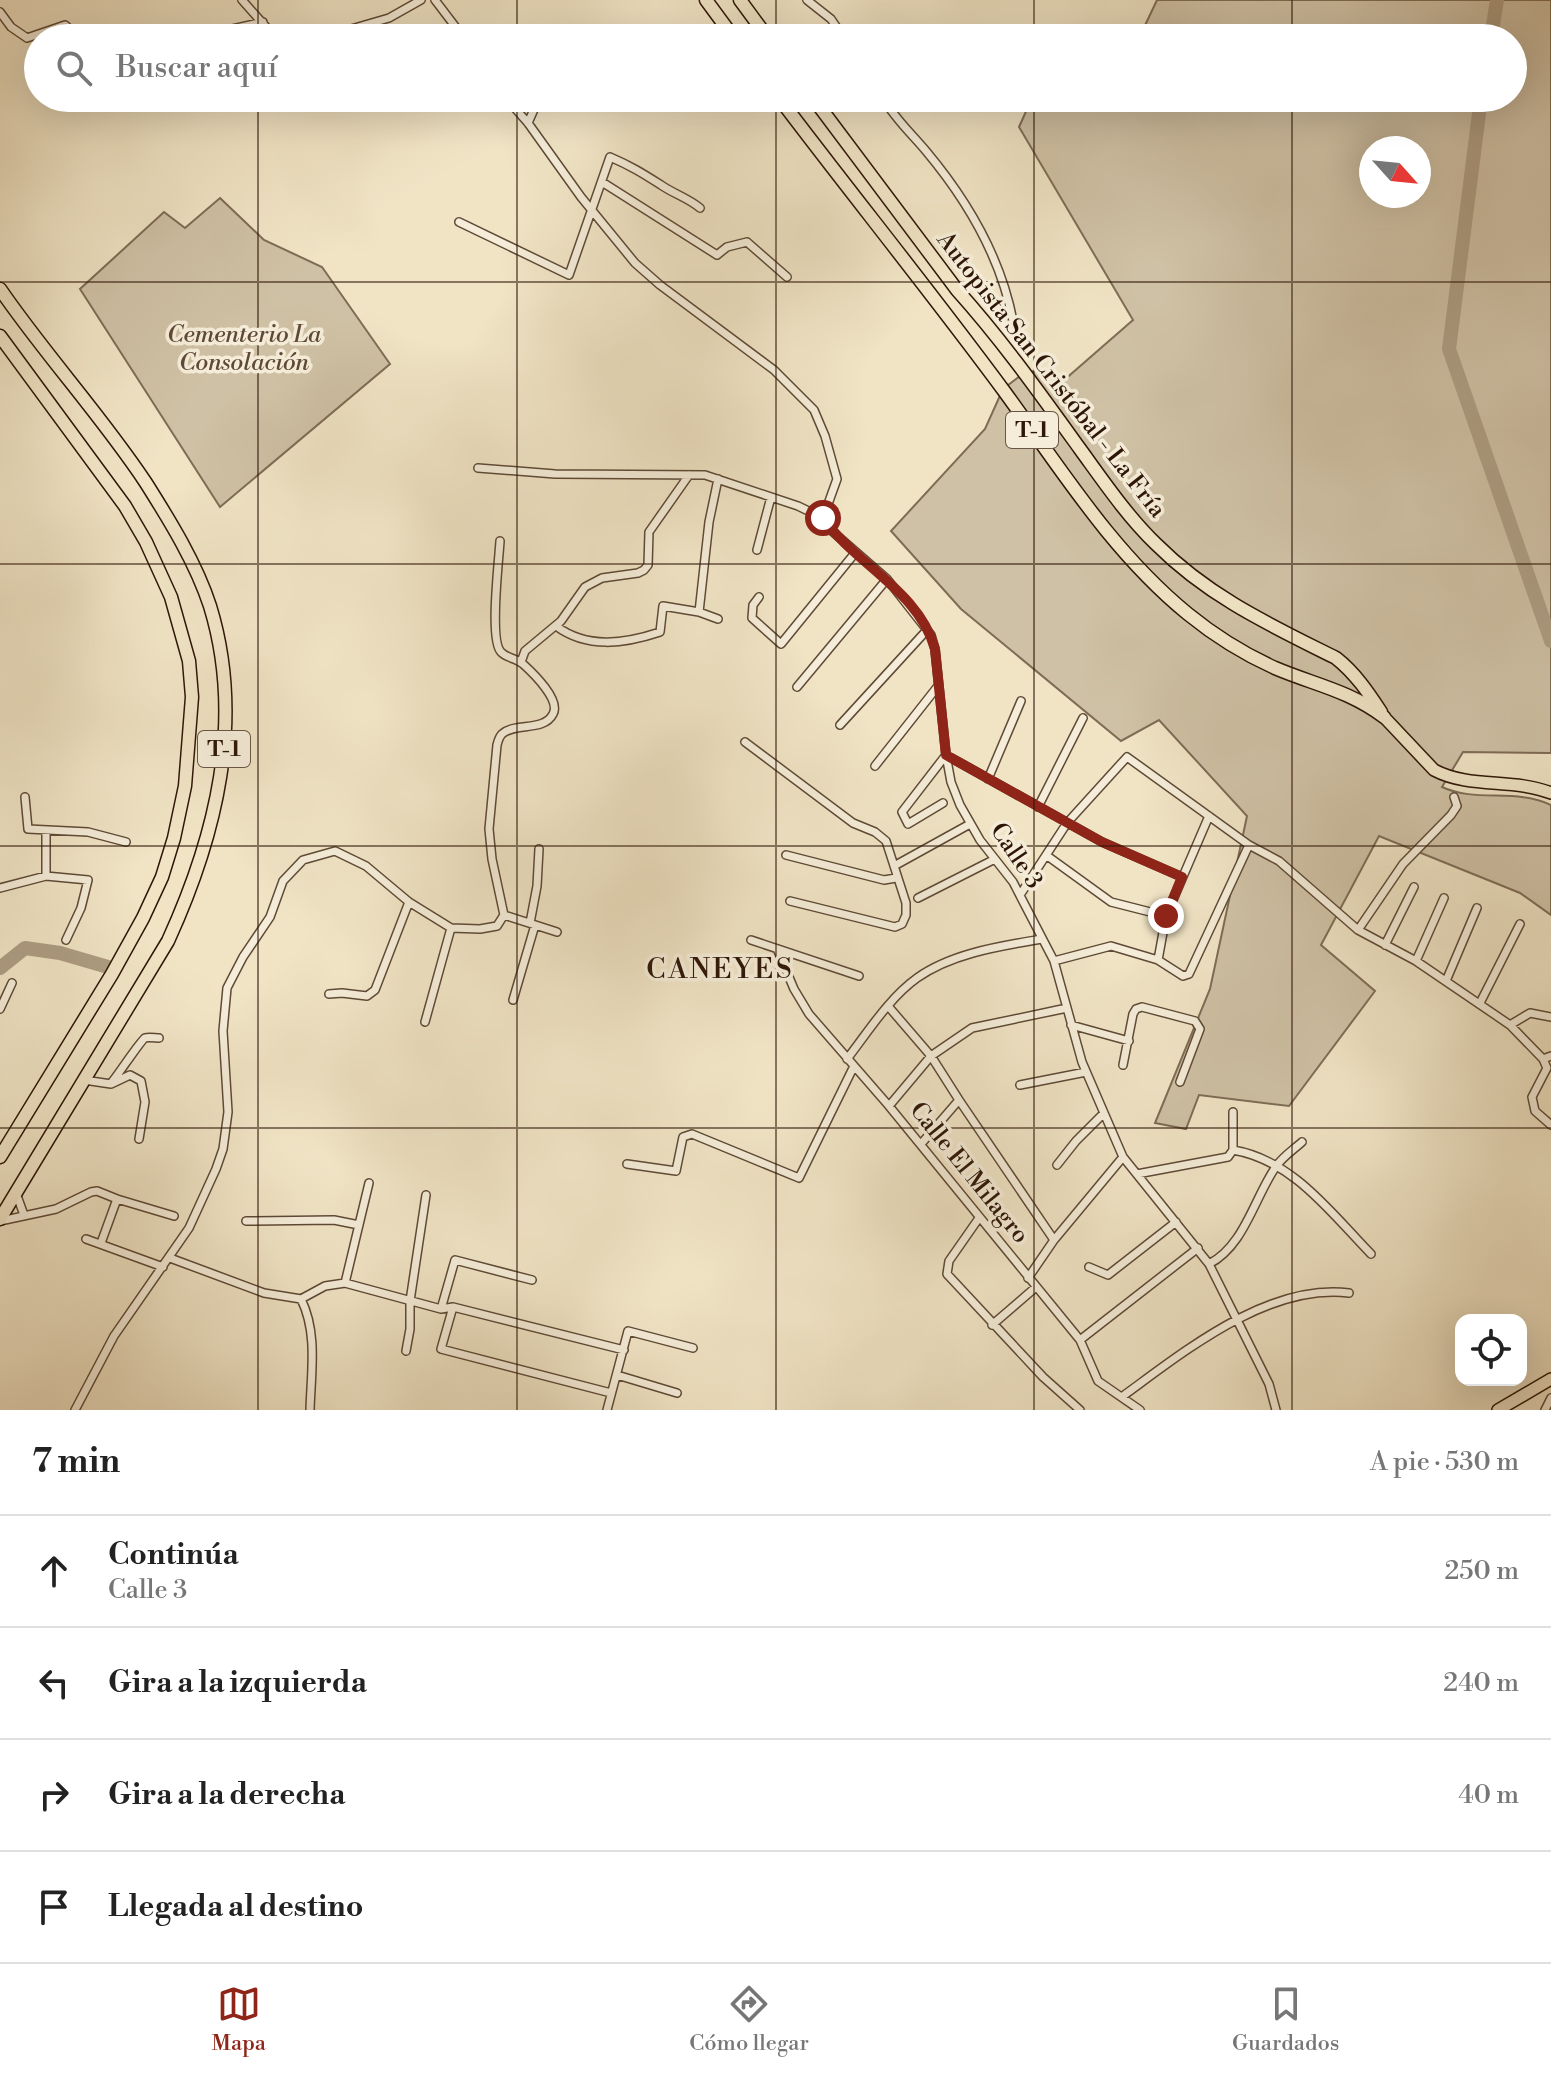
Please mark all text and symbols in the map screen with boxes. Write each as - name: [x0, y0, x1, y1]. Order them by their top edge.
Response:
- search box: [24, 24, 1527, 112]
- icon: search: [52, 46, 96, 90]
- text: Buscar aquí: [116, 49, 278, 87]
- north arrow: [1359, 136, 1431, 208]
- street label: Autopista San Cristóbal - La Fría: [929, 225, 1173, 525]
- park label: Cementerio La Consolación: [167, 320, 322, 378]
- road number: T-1: [1006, 412, 1058, 448]
- route start: [805, 500, 841, 536]
- road number: T-1: [198, 731, 250, 767]
- street label: Calle 3: [983, 817, 1049, 895]
- route end: [1148, 898, 1184, 934]
- district label: CANEYES: [646, 952, 794, 987]
- street label: Calle El Milagro: [903, 1096, 1035, 1250]
- map controls: [1455, 1314, 1527, 1386]
- button: locate: [1455, 1314, 1527, 1386]
- text: 7 min: [32, 1441, 120, 1483]
- text: A pie · 530 m: [1370, 1446, 1519, 1478]
- text: Continúa: [108, 1536, 239, 1574]
- icon: ahead: [32, 1549, 76, 1593]
- text: 250 m: [1444, 1555, 1519, 1587]
- text: Calle 3: [108, 1574, 187, 1606]
- icon: left: [32, 1661, 76, 1705]
- text: Gira a la izquierda: [108, 1664, 367, 1702]
- text: 240 m: [1443, 1667, 1519, 1699]
- icon: right: [32, 1773, 76, 1817]
- text: Gira a la derecha: [108, 1776, 345, 1814]
- text: 40 m: [1458, 1779, 1519, 1811]
- icon: arrive: [32, 1885, 76, 1929]
- text: Llegada al destino: [108, 1888, 363, 1926]
- tab: Mapa: [212, 1982, 266, 2057]
- tab: Cómo llegar: [689, 1982, 809, 2057]
- tab: Guardados: [1232, 1982, 1339, 2057]

